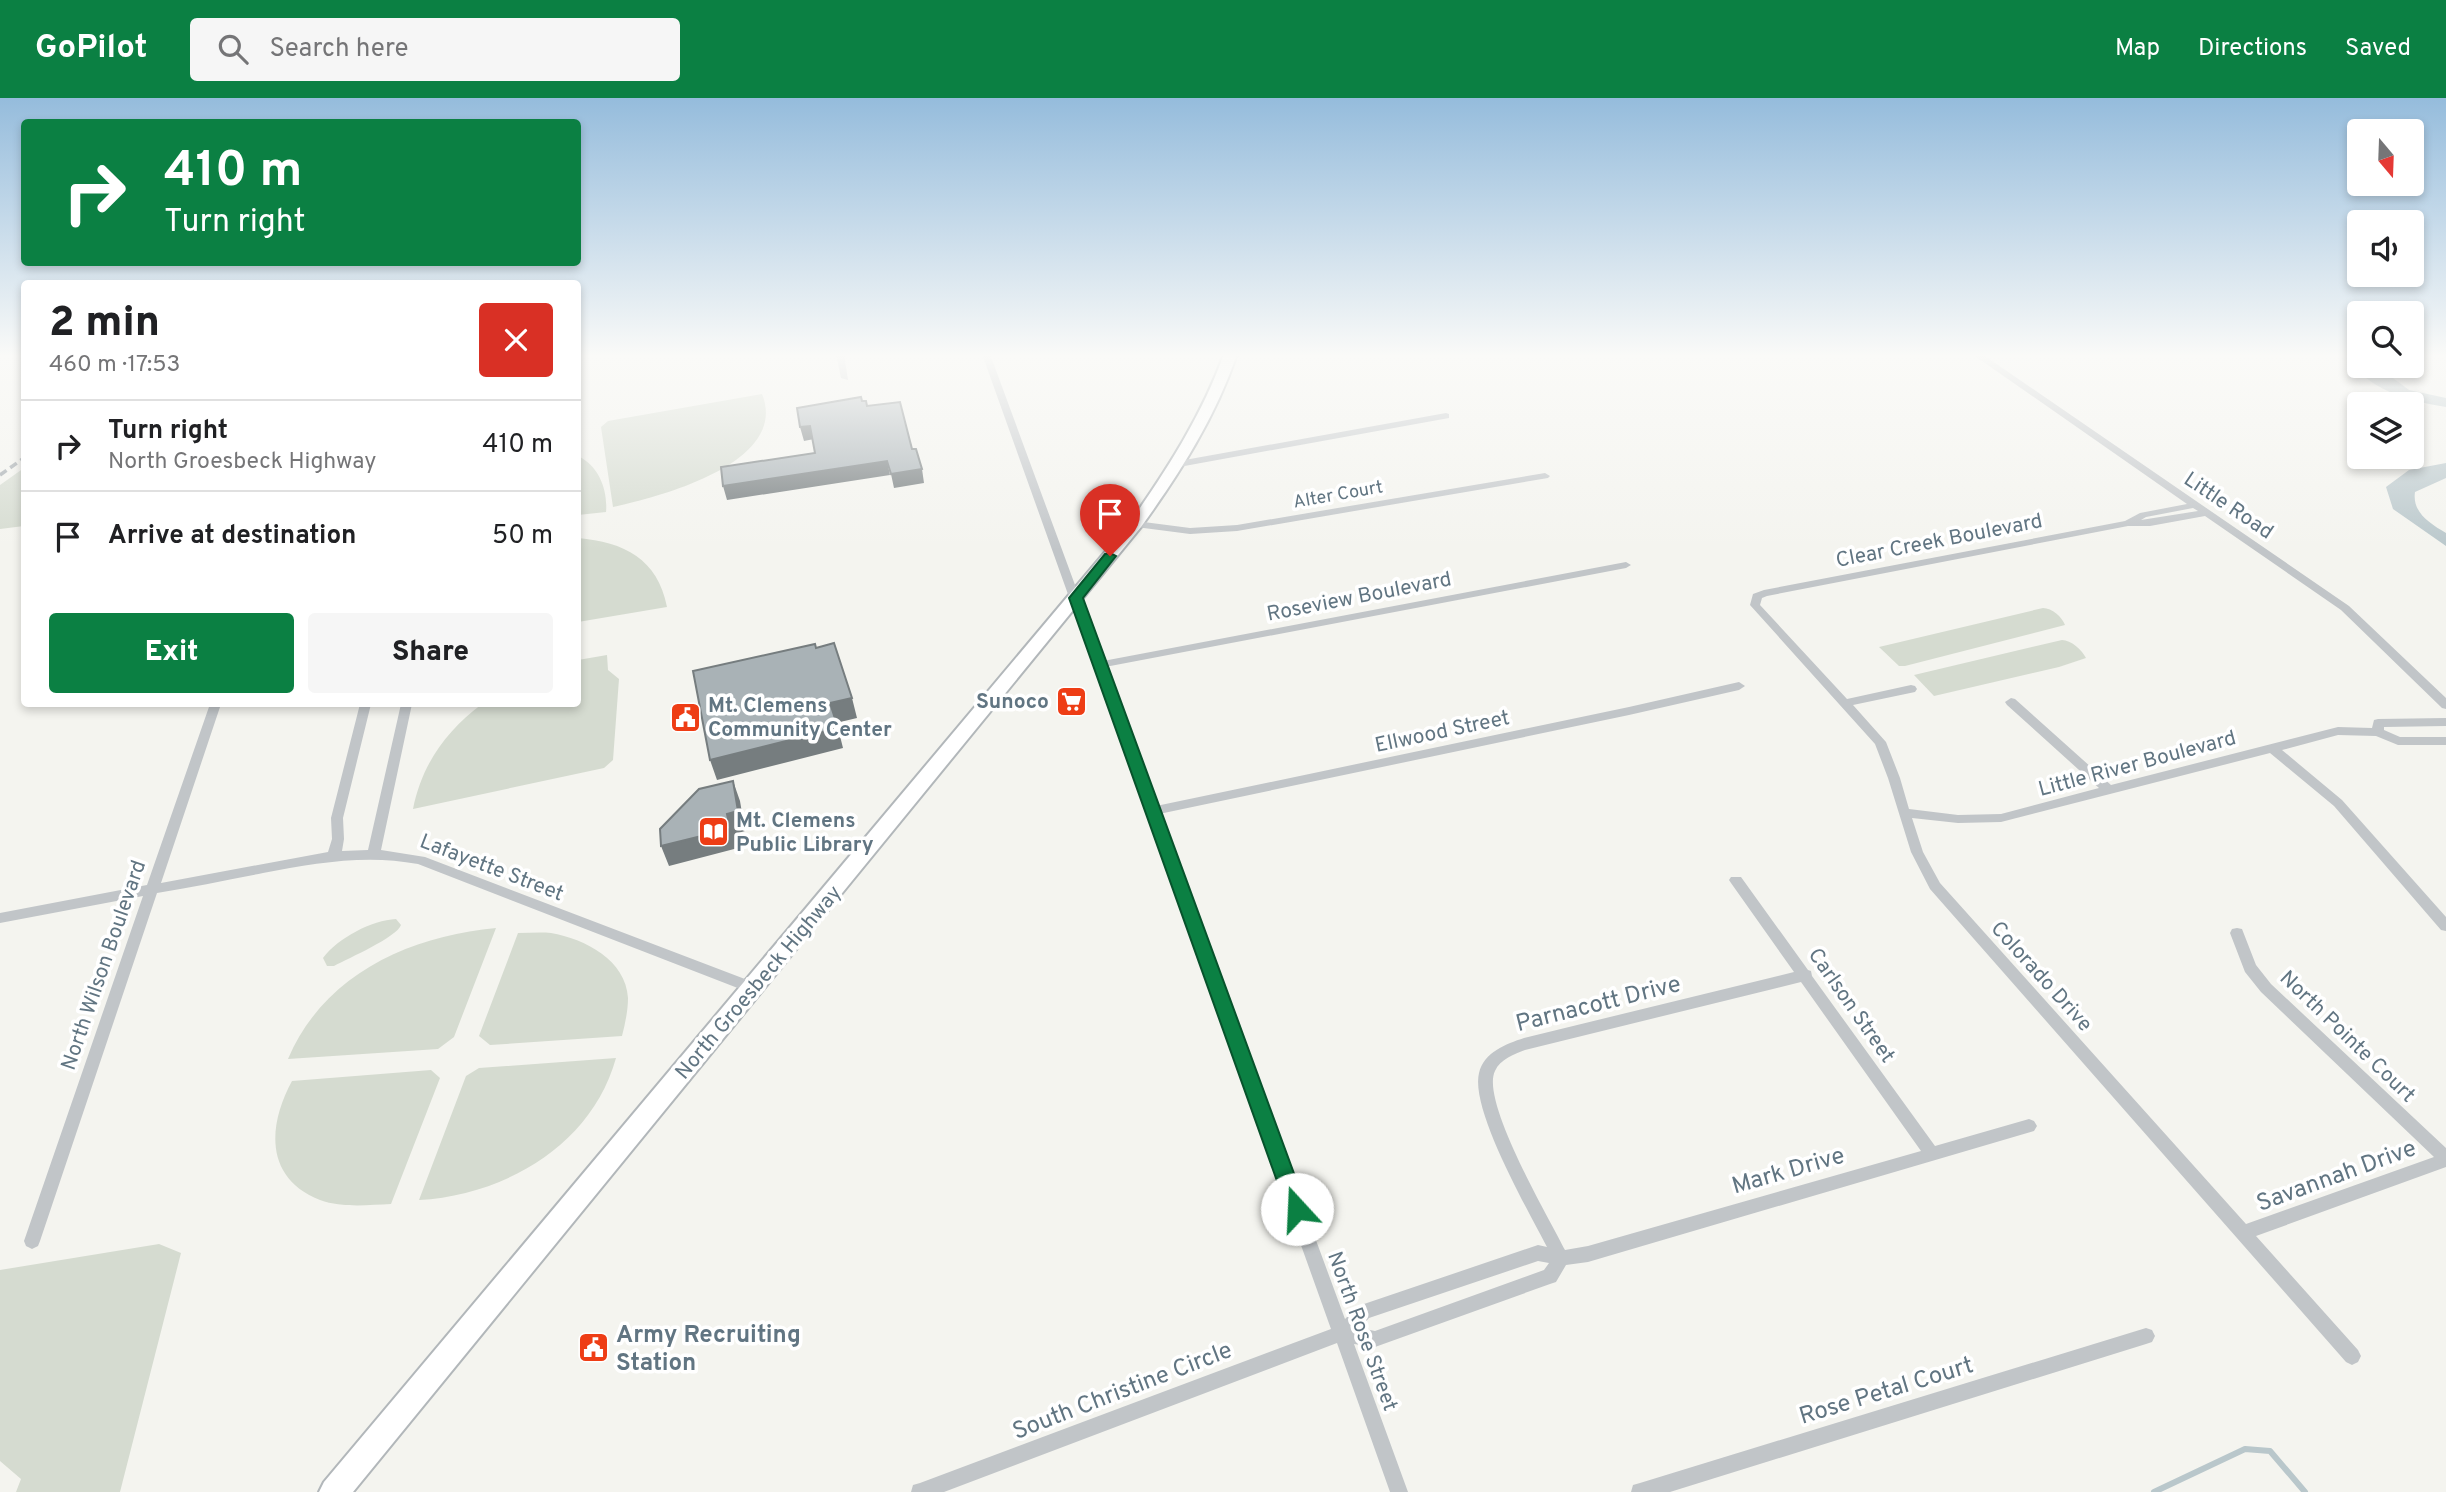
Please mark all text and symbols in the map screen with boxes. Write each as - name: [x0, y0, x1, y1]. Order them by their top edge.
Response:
- search box: [190, 18, 680, 81]
- text: GoPilot: [35, 28, 148, 70]
- icon: search: [214, 30, 252, 68]
- text: Search here: [270, 33, 408, 66]
- text: Map: [2115, 34, 2160, 64]
- text: Directions: [2198, 34, 2307, 64]
- text: Saved: [2345, 34, 2411, 64]
- north arrow: [2347, 119, 2424, 196]
- map controls: [2347, 119, 2424, 469]
- text: 410 m: [164, 142, 302, 204]
- icon: right: [49, 147, 140, 238]
- text: Turn right: [164, 203, 306, 243]
- button: sound: [2347, 210, 2424, 287]
- text: 2 min: [49, 298, 160, 351]
- button: search: [2347, 301, 2424, 378]
- button: close: [479, 303, 553, 377]
- text: 460 m · 17:53: [49, 351, 180, 380]
- button: layers: [2347, 392, 2424, 469]
- text: Turn right: [108, 415, 228, 448]
- icon: right: [49, 427, 87, 465]
- text: 410 m: [482, 429, 553, 462]
- text: North Groesbeck Highway: [108, 448, 377, 477]
- street label: Little Road: [2178, 466, 2278, 546]
- street label: Alter Court: [1292, 476, 1385, 515]
- pin: [1080, 484, 1140, 556]
- icon: arrive: [1091, 495, 1129, 533]
- street label: Clear Creek Boulevard: [1834, 508, 2045, 575]
- icon: arrive: [49, 518, 87, 556]
- text: Arrive at destination: [108, 520, 356, 553]
- text: 50 m: [492, 520, 553, 553]
- street label: Roseview Boulevard: [1265, 566, 1454, 629]
- button: Exit: [49, 613, 294, 693]
- button: Share: [308, 613, 553, 693]
- supermarket icon: Sunoco: [1055, 684, 1089, 718]
- place label: Sunoco: [976, 689, 1049, 716]
- place label: Mt. Clemens Community Center: [708, 693, 892, 744]
- public building icon: Mt. Clemens Community Center: [668, 700, 702, 734]
- street label: Ellwood Street: [1372, 705, 1512, 760]
- street label: Little River Boulevard: [2036, 725, 2239, 804]
- place label: Mt. Clemens Public Library: [736, 808, 874, 859]
- library icon: Mt. Clemens Public Library: [696, 815, 730, 849]
- street label: Lafayette Street: [416, 829, 567, 908]
- street label: North Wilson Boulevard: [56, 857, 153, 1074]
- street label: North Groesbeck Highway: [670, 880, 848, 1086]
- street label: Colorado Drive: [1984, 916, 2098, 1038]
- street label: Carlson Street: [1801, 943, 1900, 1069]
- street label: North Pointe Court: [2273, 965, 2421, 1109]
- street label: Parnacott Drive: [1513, 970, 1684, 1040]
- street label: Savannah Drive: [2253, 1134, 2421, 1220]
- street label: Mark Drive: [1729, 1142, 1848, 1202]
- position arrow: [1260, 1172, 1334, 1246]
- street label: North Rose Street: [1320, 1248, 1403, 1415]
- place label: Army Recruiting Station: [616, 1321, 801, 1379]
- public building icon: Army Recruiting Station: [576, 1331, 610, 1365]
- street label: South Christine Circle: [1009, 1336, 1237, 1448]
- street label: Rose Petal Court: [1796, 1351, 1977, 1433]

